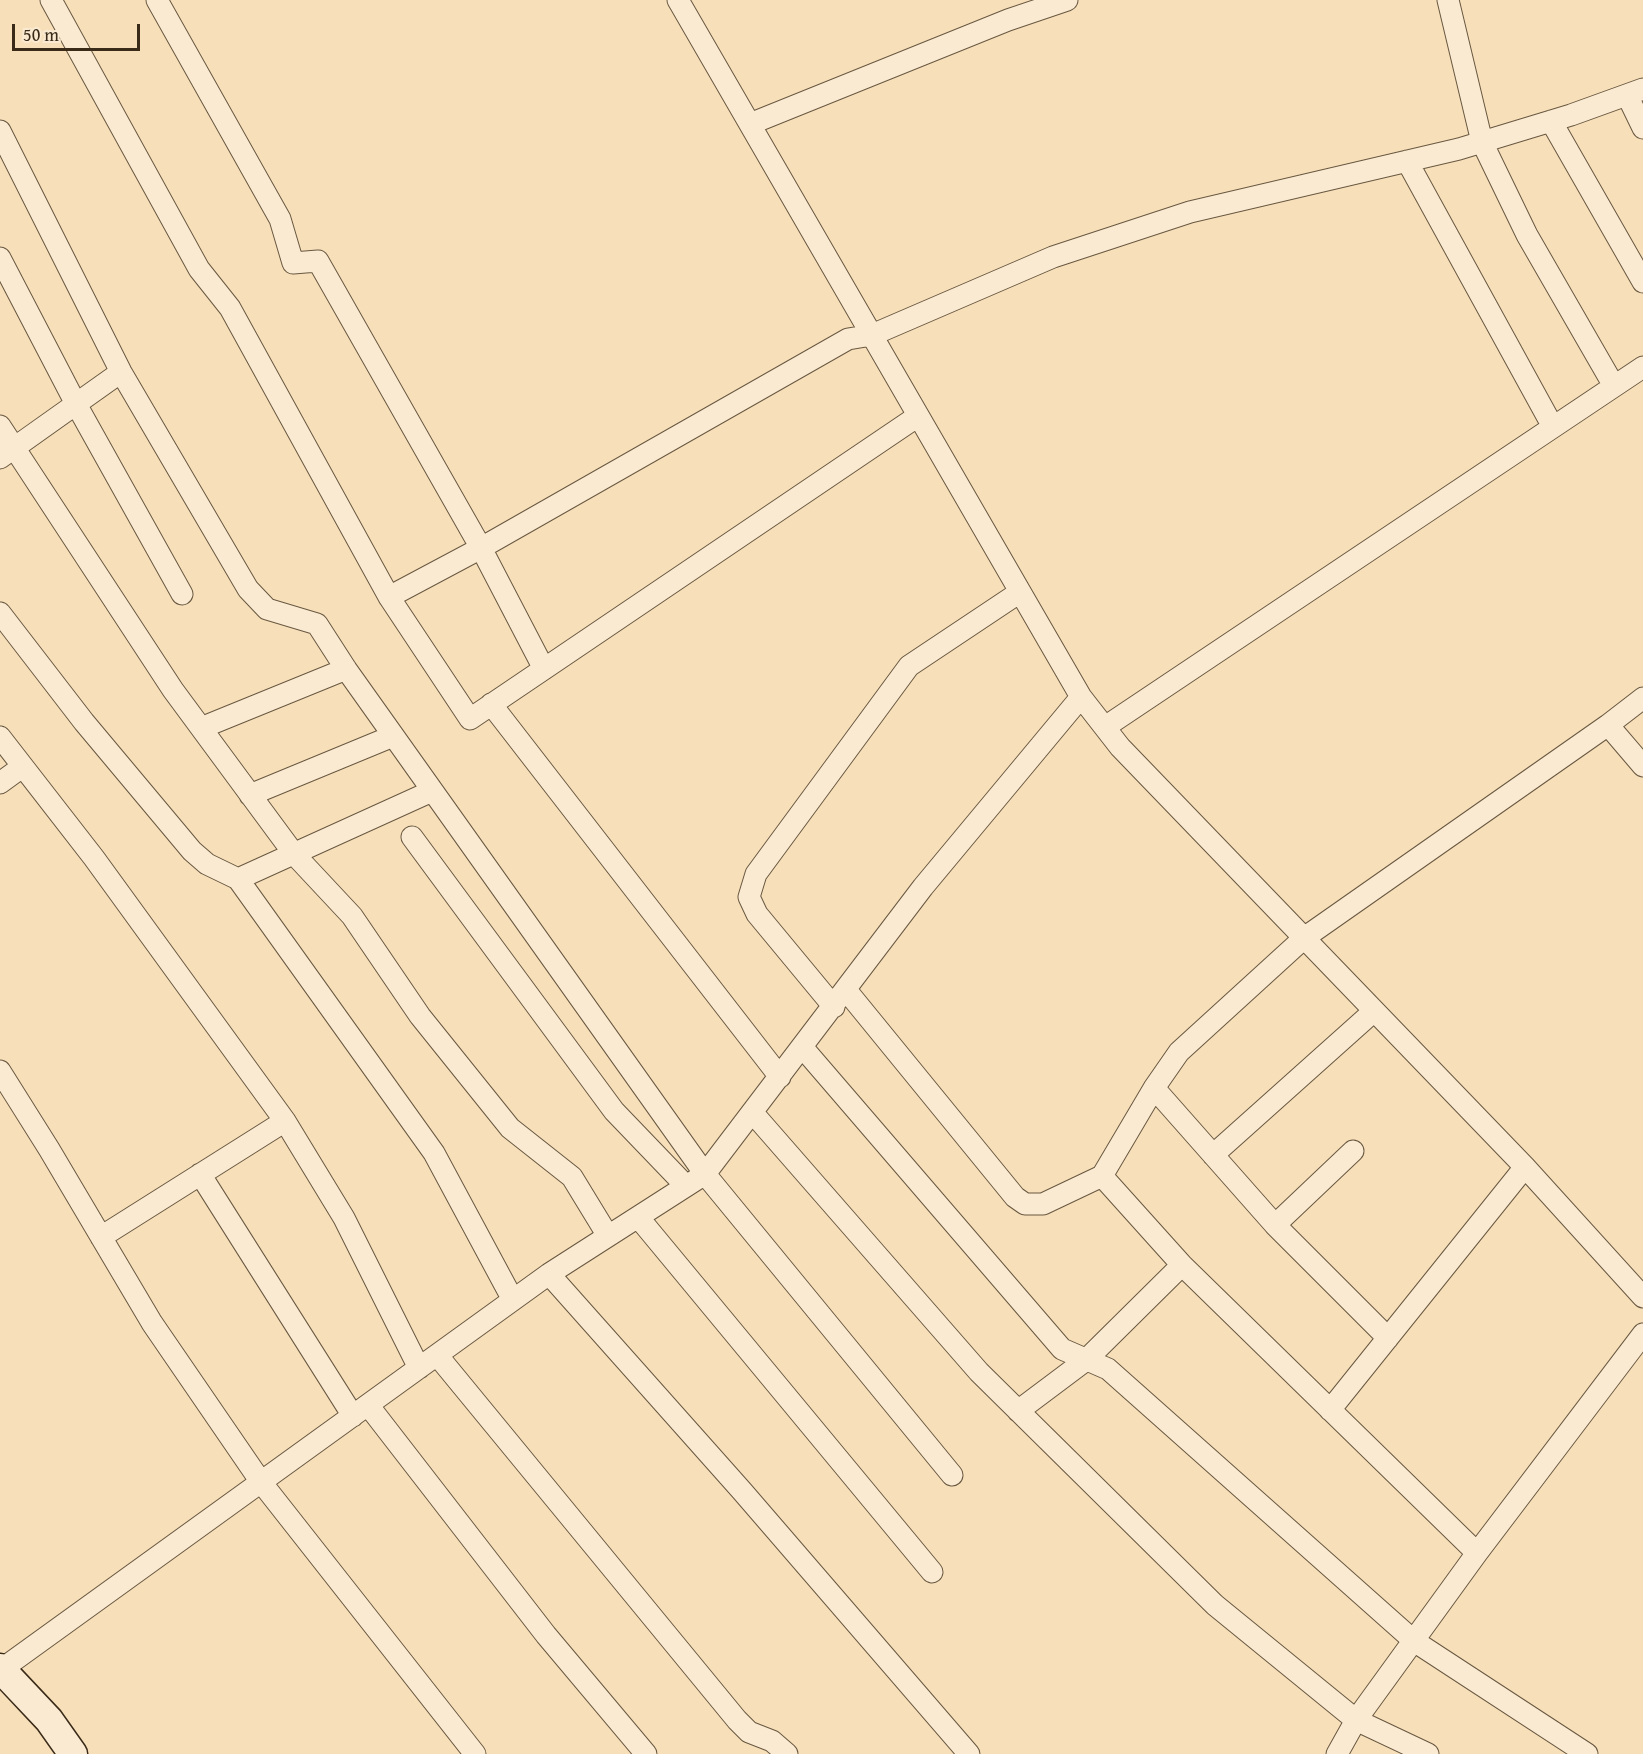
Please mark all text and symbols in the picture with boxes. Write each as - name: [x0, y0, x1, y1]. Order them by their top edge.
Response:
- scale bar: [15, 12, 142, 50]
- text: 50 m: [23, 21, 59, 48]

